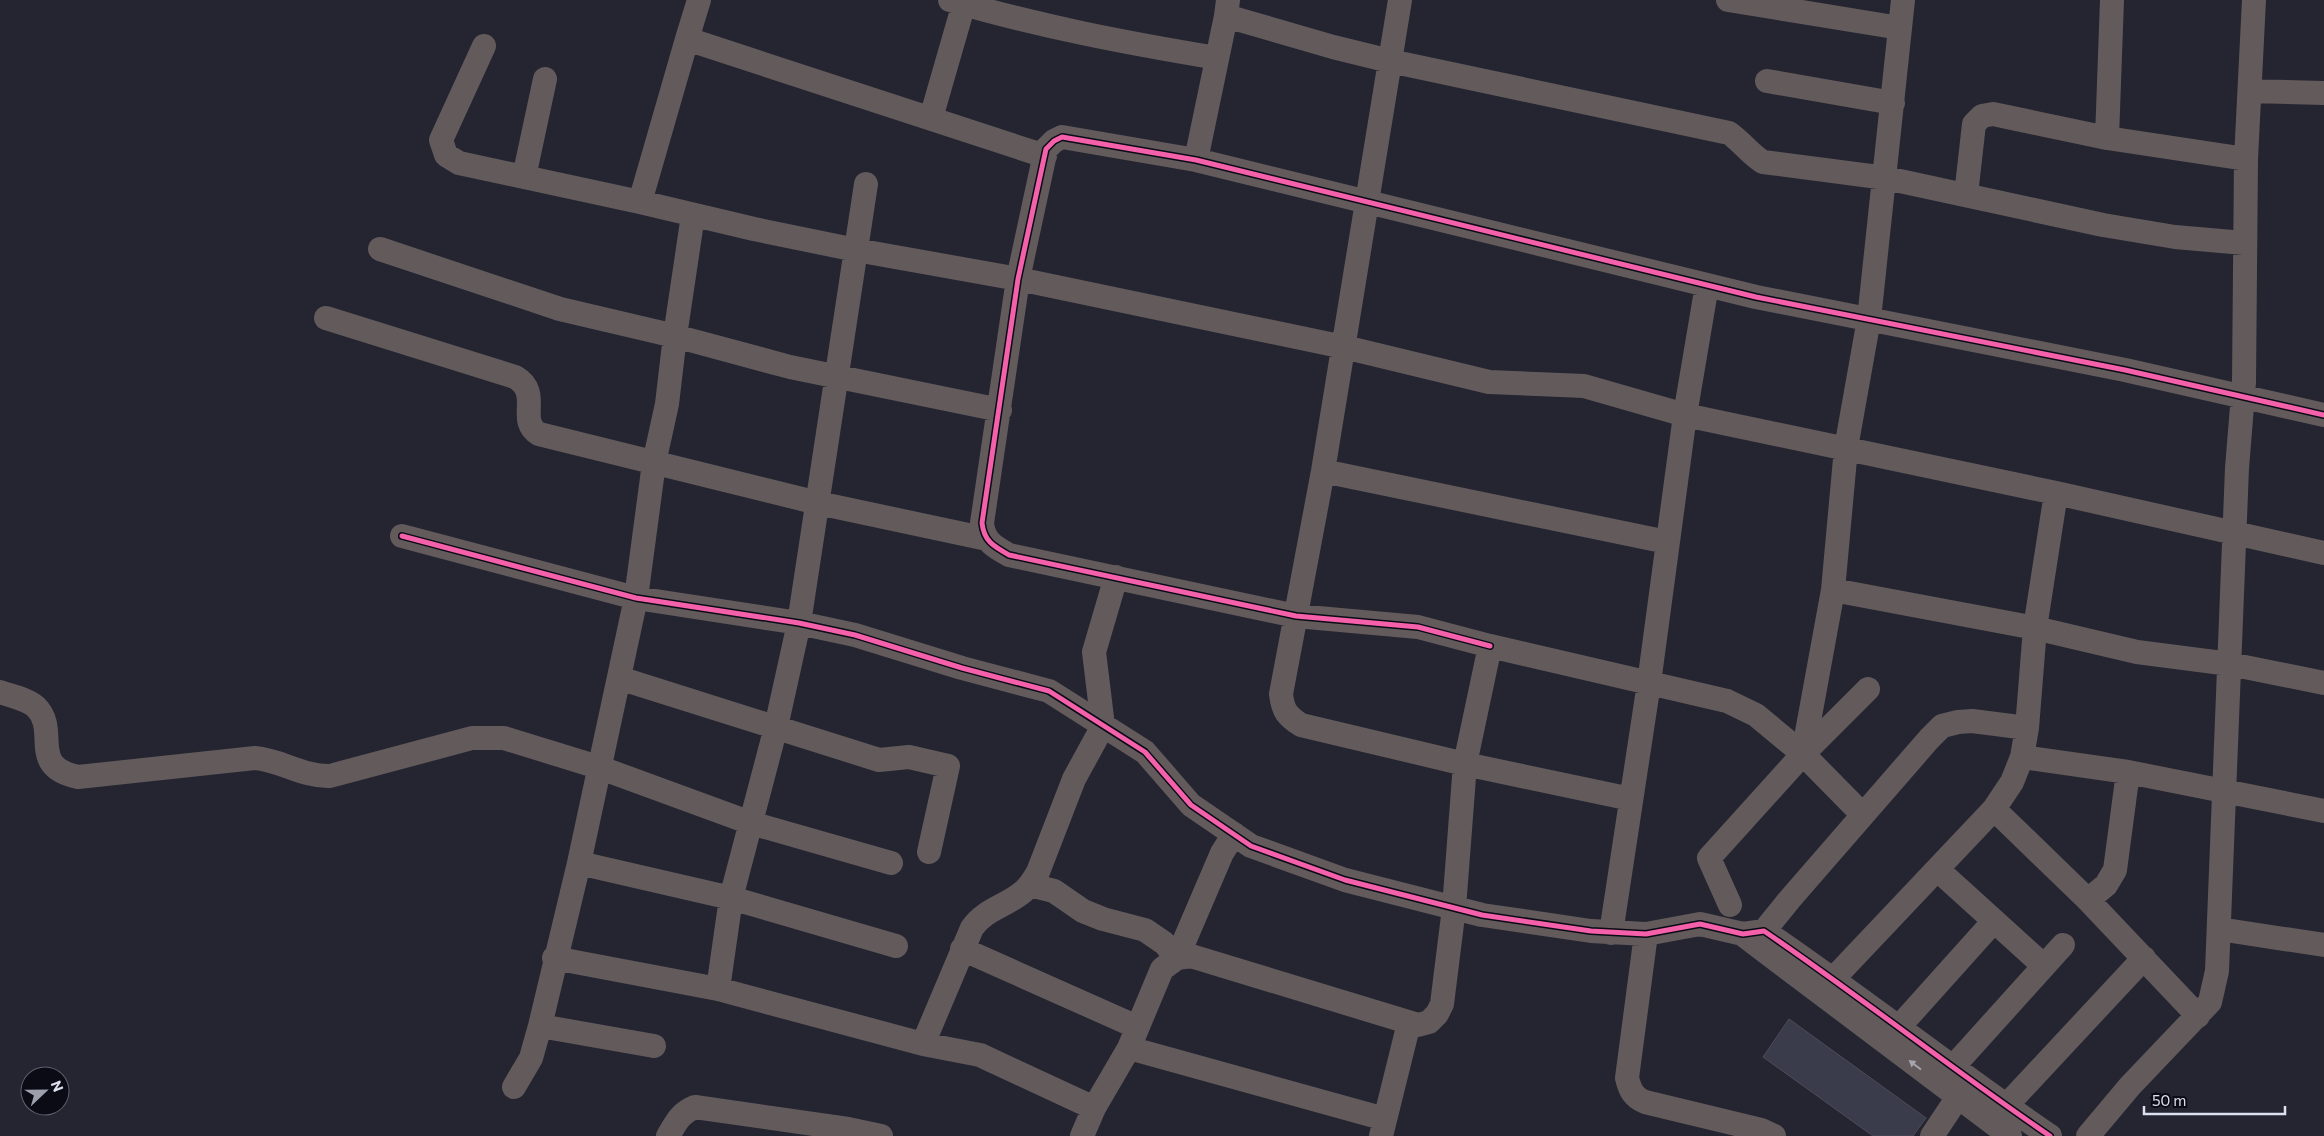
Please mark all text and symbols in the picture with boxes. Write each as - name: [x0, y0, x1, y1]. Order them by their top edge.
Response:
- one-way arrow: [1908, 1060, 1922, 1070]
- north arrow: [20, 1066, 70, 1116]
- text: N: [48, 1078, 67, 1094]
- scale bar: [2144, 1084, 2285, 1116]
- text: 50 m: [2152, 1091, 2186, 1109]

